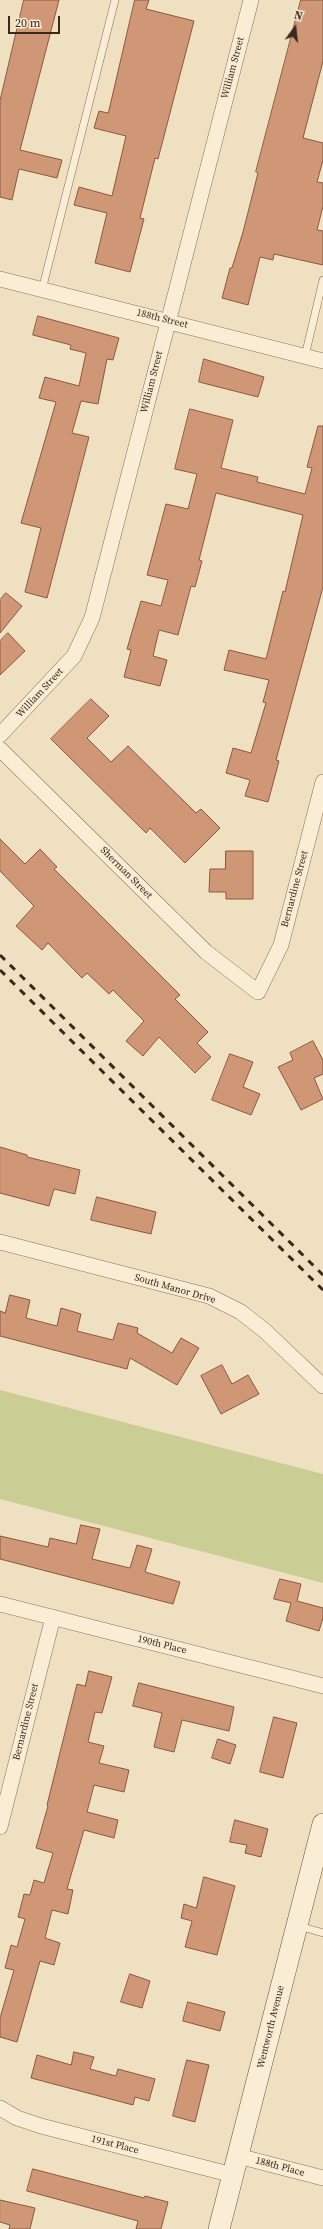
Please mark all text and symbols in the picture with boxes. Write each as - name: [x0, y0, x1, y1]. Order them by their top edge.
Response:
- scale bar: [10, 8, 62, 34]
- north arrow: [275, 8, 315, 48]
- text: N: [292, 8, 304, 24]
- text: 20 m: [15, 15, 41, 31]
- street label: William Street: [219, 36, 247, 100]
- street label: 188th Street: [135, 307, 189, 331]
- street label: William Street: [138, 350, 166, 414]
- street label: William Street: [14, 666, 66, 720]
- street label: Sherman Street: [97, 844, 155, 902]
- street label: Bernardine Street: [279, 849, 311, 929]
- street label: South Manor Drive: [133, 1272, 217, 1306]
- street label: 190th Place: [136, 1633, 188, 1657]
- street label: Bernardine Street: [11, 1682, 41, 1762]
- street label: Wentworth Avenue: [255, 1984, 287, 2070]
- street label: 191st Place: [90, 2133, 140, 2157]
- street label: 188th Place: [254, 2155, 306, 2179]

